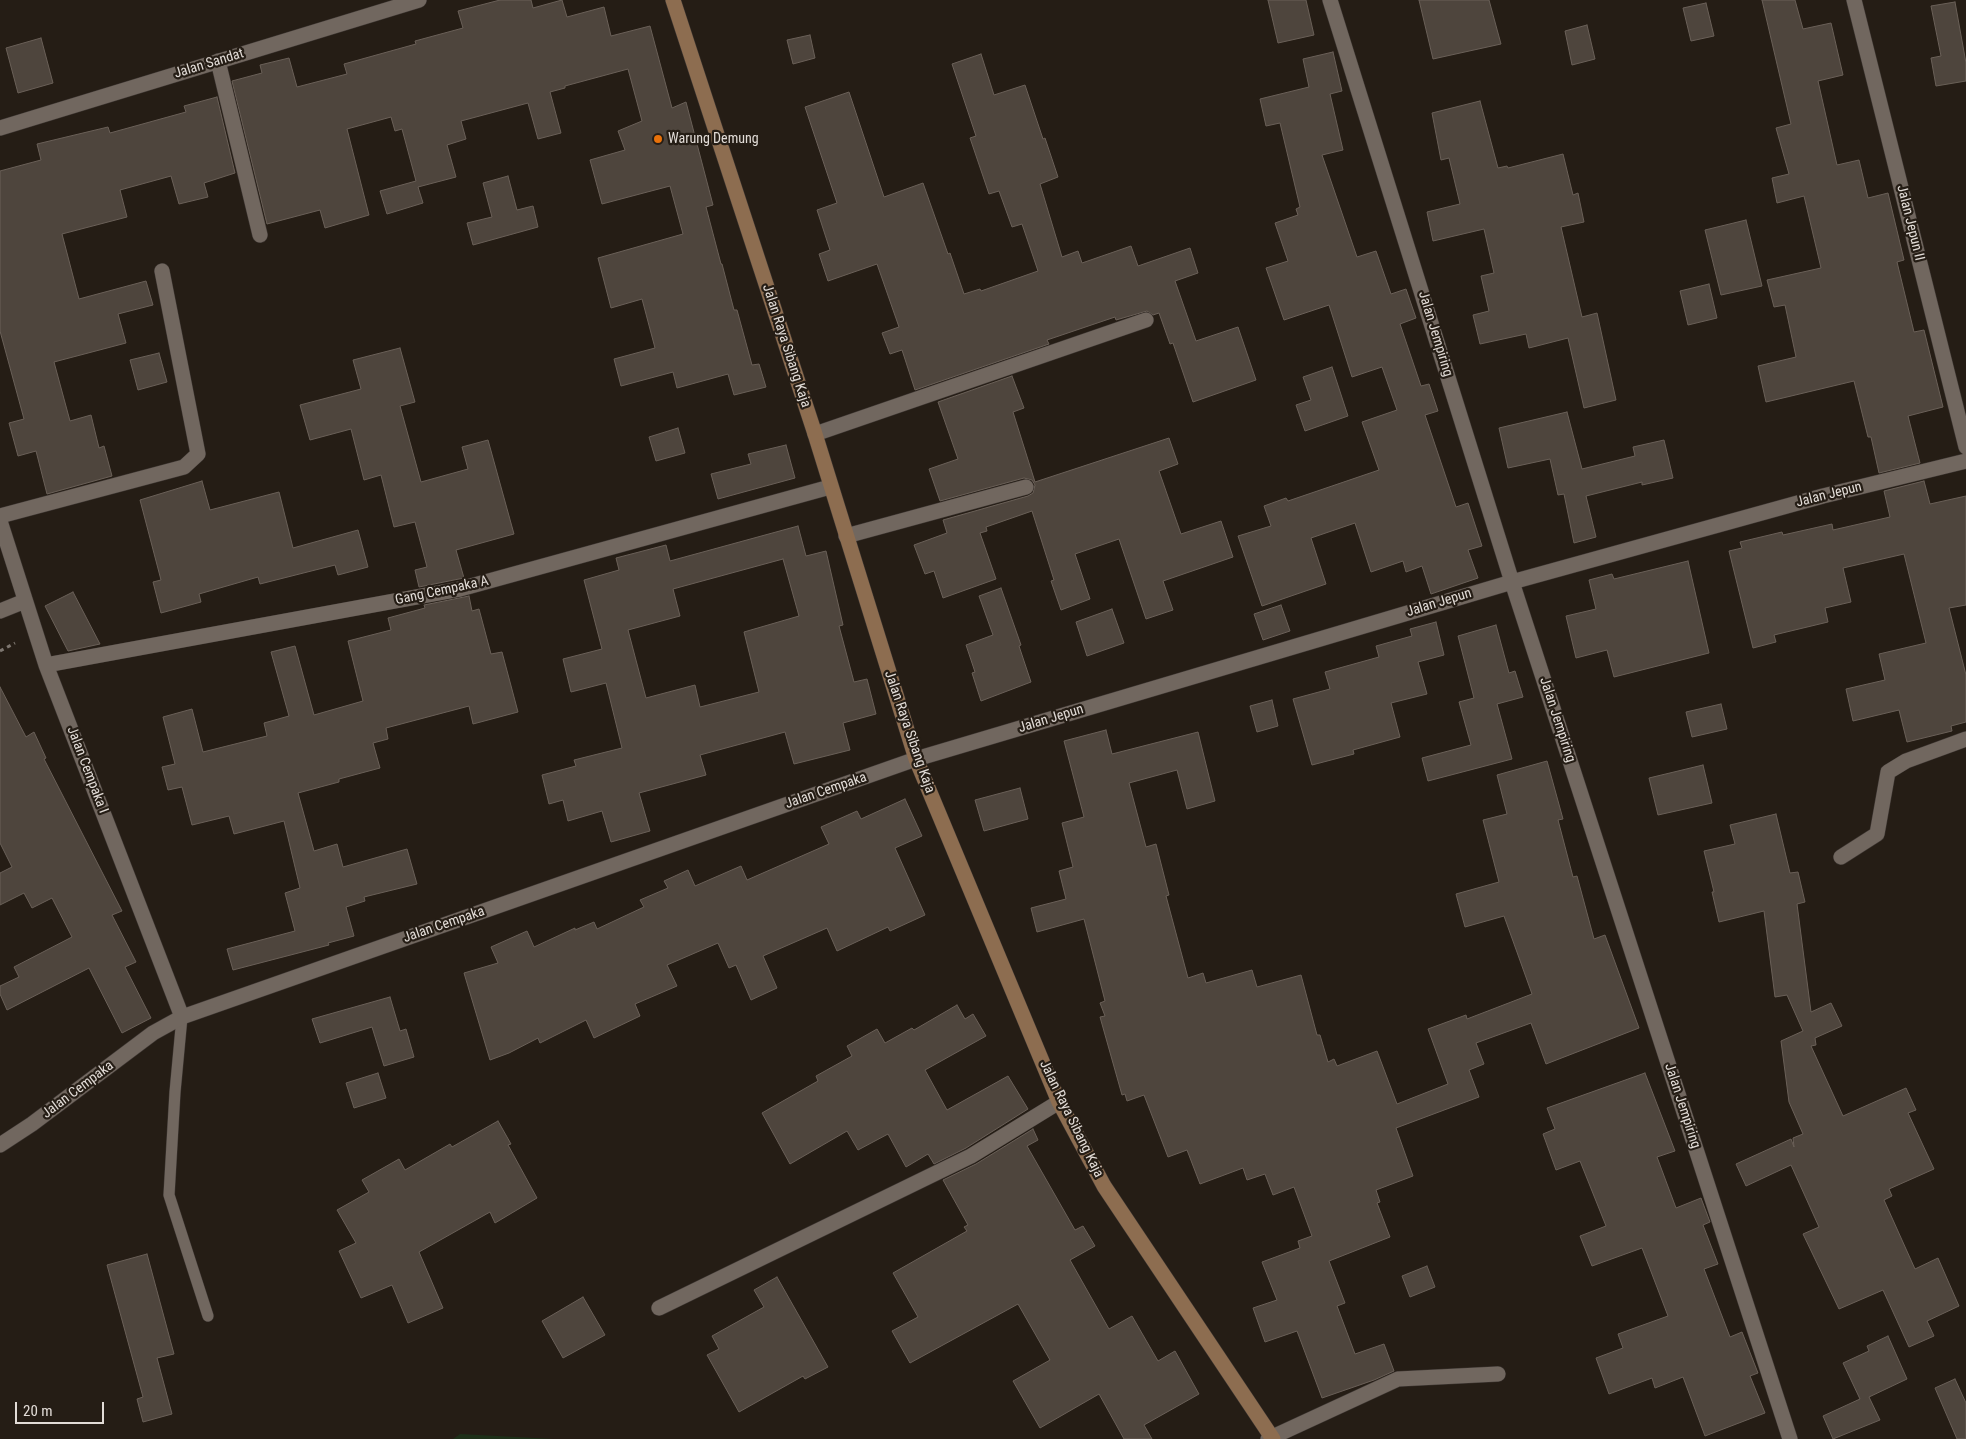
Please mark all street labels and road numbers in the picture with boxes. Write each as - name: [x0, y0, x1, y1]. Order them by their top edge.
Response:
- street label: Jalan Sandat: [172, 45, 246, 83]
- street label: Jalan Jepun II: [1892, 183, 1928, 263]
- street label: Jalan Raya Sibang Kaja: [758, 282, 814, 410]
- street label: Jalan Jempiring: [1414, 289, 1456, 379]
- street label: Jalan Jepun: [1794, 479, 1864, 511]
- street label: Gang Cempaka A: [394, 573, 490, 609]
- street label: Jalan Jepun: [1404, 585, 1474, 621]
- street label: Jalan Raya Sibang Kaja: [880, 669, 938, 795]
- street label: Jalan Jempiring: [1535, 675, 1579, 765]
- street label: Jalan Jepun: [1016, 701, 1086, 737]
- street label: Jalan Cempaka I: [63, 724, 111, 816]
- street label: Jalan Cempaka: [783, 769, 869, 813]
- street label: Jalan Cempaka: [401, 903, 487, 947]
- street label: Jalan Cempaka: [39, 1058, 117, 1122]
- street label: Jalan Raya Sibang Kaja: [1035, 1058, 1107, 1180]
- street label: Jalan Jempiring: [1660, 1061, 1704, 1151]

